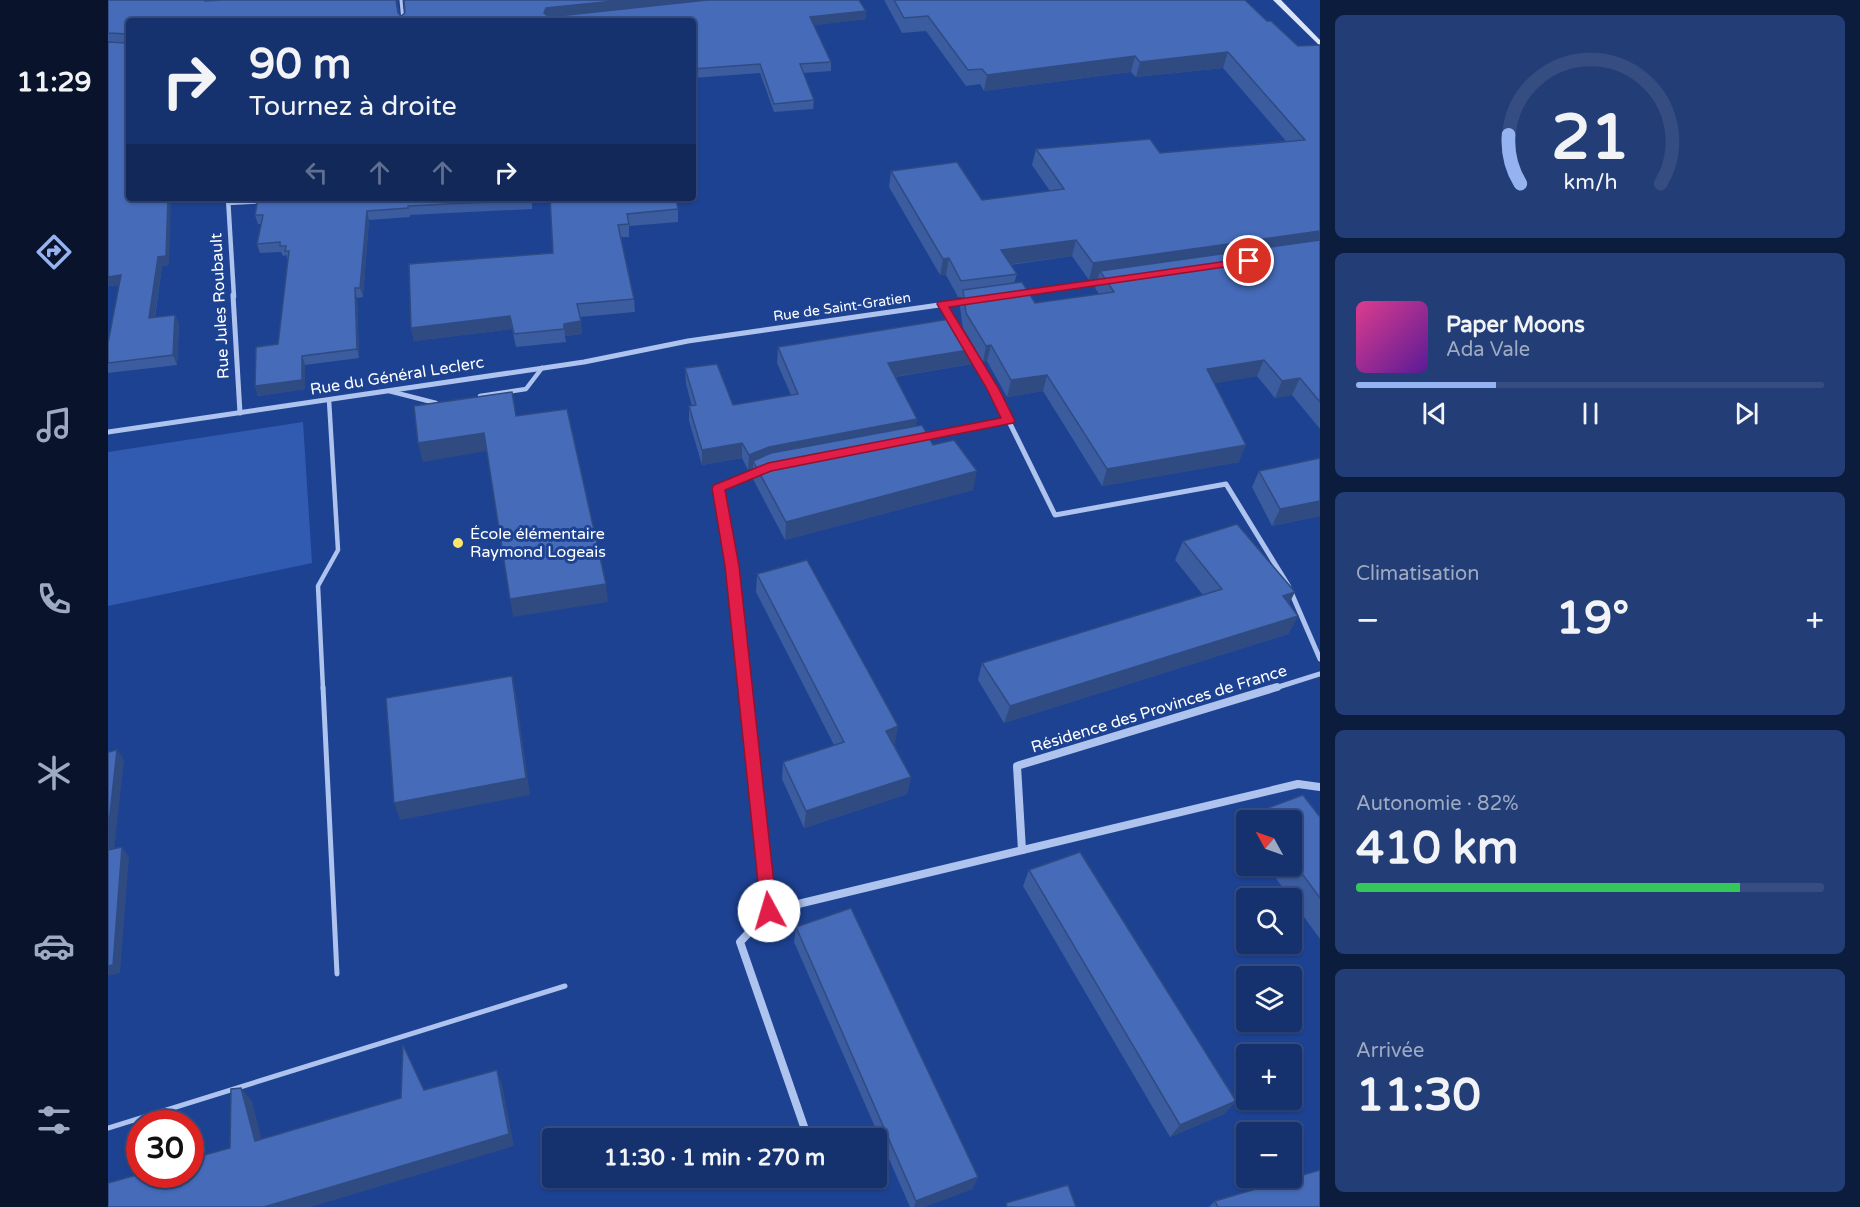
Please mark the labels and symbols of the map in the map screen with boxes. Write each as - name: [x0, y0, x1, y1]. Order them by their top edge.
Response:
- street label: Rue Jules Roubault: [206, 232, 234, 380]
- pin: [1223, 235, 1274, 286]
- street label: Rue de Saint-Gratien: [772, 289, 912, 325]
- street label: Rue du Général Leclerc: [309, 352, 485, 400]
- place label: École élémentaire Raymond Logeais: [470, 524, 606, 562]
- marker: École élémentaire Raymond Logeais: [451, 536, 465, 550]
- street label: Résidence des Provinces de France: [1029, 660, 1289, 758]
- north arrow: [1236, 810, 1302, 876]
- position arrow: [737, 879, 801, 943]
- speed limit sign: 30: [126, 1110, 204, 1188]

